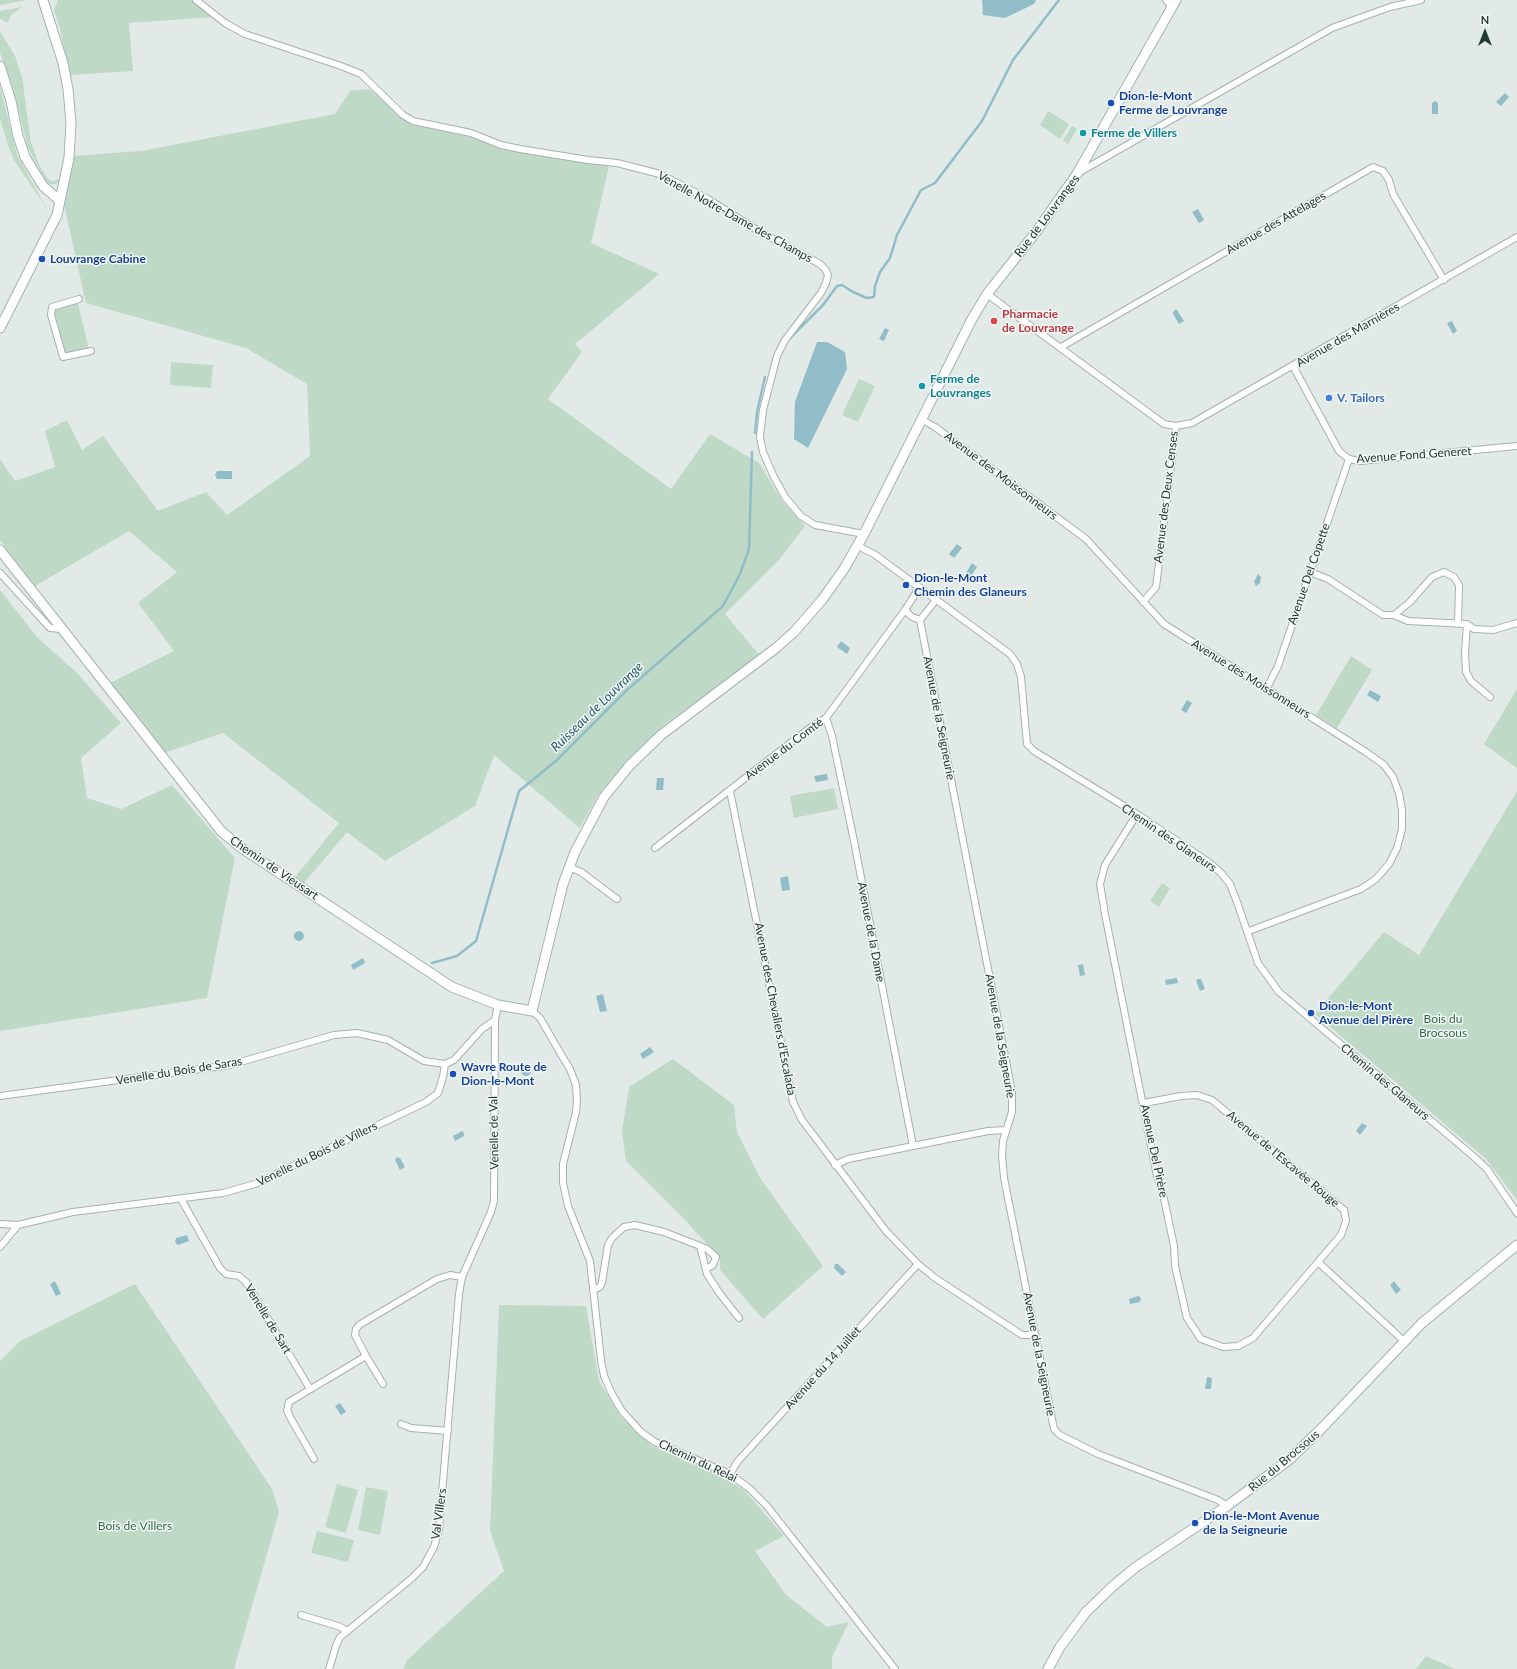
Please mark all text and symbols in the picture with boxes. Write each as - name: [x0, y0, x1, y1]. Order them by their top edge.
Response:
- north arrow: [1465, 12, 1505, 52]
- text: N: [1481, 13, 1489, 26]
- place label: Dion-le-Mont Ferme de Louvrange: [1119, 89, 1227, 117]
- marker: Dion-le-Mont Ferme de Louvrange: [1106, 98, 1116, 108]
- place label: Ferme de Villers: [1091, 126, 1177, 140]
- marker: Ferme de Villers: [1078, 128, 1088, 138]
- street label: Venelle Notre-Dame des Champs: [655, 168, 815, 266]
- street label: Rue de Louvranges: [1011, 172, 1083, 260]
- street label: Avenue des Attelages: [1224, 189, 1328, 257]
- place label: Louvrange Cabine: [50, 252, 146, 266]
- marker: Louvrange Cabine: [37, 254, 47, 264]
- street label: Avenue des Marnières: [1294, 300, 1402, 370]
- place label: Pharmacie de Louvrange: [1002, 307, 1074, 335]
- marker: Pharmacie de Louvrange: [989, 316, 999, 326]
- place label: Ferme de Louvranges: [930, 372, 991, 400]
- marker: Ferme de Louvranges: [917, 381, 927, 391]
- place label: V. Tailors: [1337, 391, 1385, 405]
- marker: V. Tailors: [1324, 393, 1334, 403]
- street label: Avenue des Moissonneurs: [942, 429, 1060, 523]
- street label: Avenue des Deux Censes: [1151, 430, 1181, 564]
- street label: Avenue Fond Generet: [1356, 444, 1472, 466]
- street label: Avenue Del Copette: [1285, 521, 1333, 627]
- place label: Dion-le-Mont Chemin des Glaneurs: [914, 571, 1027, 599]
- marker: Dion-le-Mont Chemin des Glaneurs: [901, 580, 911, 590]
- street label: Avenue des Moissonneurs: [1189, 636, 1313, 722]
- street label: Avenue de la Seigneurie: [920, 655, 958, 781]
- water label: Ruisseau de Louvrange: [548, 659, 646, 755]
- street label: Avenue du Comté: [742, 715, 826, 783]
- street label: Chemin des Glaneurs: [1119, 801, 1219, 875]
- street label: Chemin de Vieusart: [227, 833, 321, 903]
- street label: Avenue de la Dame: [854, 881, 888, 983]
- street label: Avenue des Chevaliers d'Escalada: [751, 921, 799, 1097]
- street label: Avenue de la Seigneurie: [982, 973, 1018, 1099]
- place label: Dion-le-Mont Avenue del Pirère: [1319, 999, 1413, 1027]
- marker: Dion-le-Mont Avenue del Pirère: [1306, 1008, 1316, 1018]
- park label: Bois du Brocsous: [1419, 1012, 1467, 1040]
- street label: Chemin des Glaneurs: [1338, 1041, 1432, 1123]
- street label: Venelle du Bois de Saras: [115, 1054, 243, 1088]
- place label: Wavre Route de Dion-le-Mont: [461, 1060, 547, 1088]
- marker: Wavre Route de Dion-le-Mont: [448, 1069, 458, 1079]
- street label: Venelle de Val: [486, 1096, 502, 1170]
- street label: Avenue Del Pirère: [1137, 1103, 1171, 1199]
- street label: Avenue de l'Escavée Rouge: [1224, 1108, 1342, 1210]
- street label: Venelle du Bois de Villers: [254, 1119, 380, 1189]
- street label: Venelle de Sart: [242, 1281, 294, 1357]
- street label: Avenue de la Seigneurie: [1020, 1291, 1058, 1417]
- street label: Avenue du 14 Juillet: [782, 1323, 864, 1413]
- street label: Rue du Brocsous: [1246, 1427, 1322, 1495]
- street label: Chemin du Relai: [656, 1436, 740, 1486]
- street label: Val Villers: [428, 1487, 450, 1541]
- place label: Dion-le-Mont Avenue de la Seigneurie: [1203, 1509, 1320, 1537]
- marker: Dion-le-Mont Avenue de la Seigneurie: [1190, 1518, 1200, 1528]
- park label: Bois de Villers: [98, 1519, 172, 1533]

